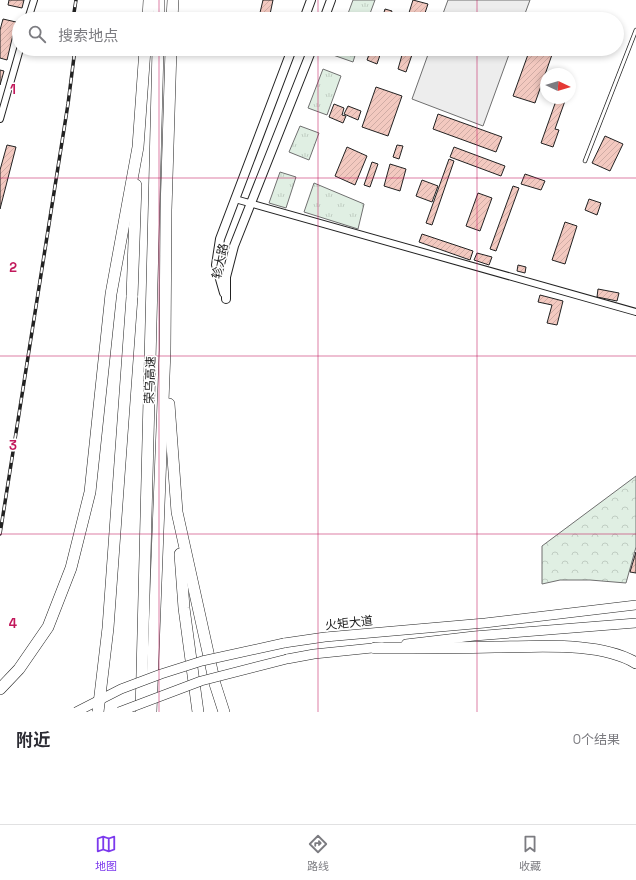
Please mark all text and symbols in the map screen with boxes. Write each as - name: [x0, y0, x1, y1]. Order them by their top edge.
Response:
- search box: [12, 12, 624, 56]
- icon: search: [26, 23, 48, 45]
- text: 搜索地点: [58, 26, 118, 45]
- north arrow: [540, 68, 576, 104]
- text: 1: [10, 81, 16, 98]
- street label: 轸大路: [208, 242, 232, 280]
- text: 2: [9, 259, 17, 276]
- street label: 荣乌高速: [141, 356, 159, 404]
- text: 3: [9, 437, 17, 454]
- street label: 火矩大道: [324, 613, 374, 633]
- text: 4: [9, 615, 17, 632]
- text: 附近: [16, 729, 50, 751]
- text: 0个结果: [573, 731, 620, 748]
- tab: 地图: [95, 833, 117, 873]
- tab: 路线: [307, 833, 329, 873]
- tab: 收藏: [519, 833, 541, 873]

